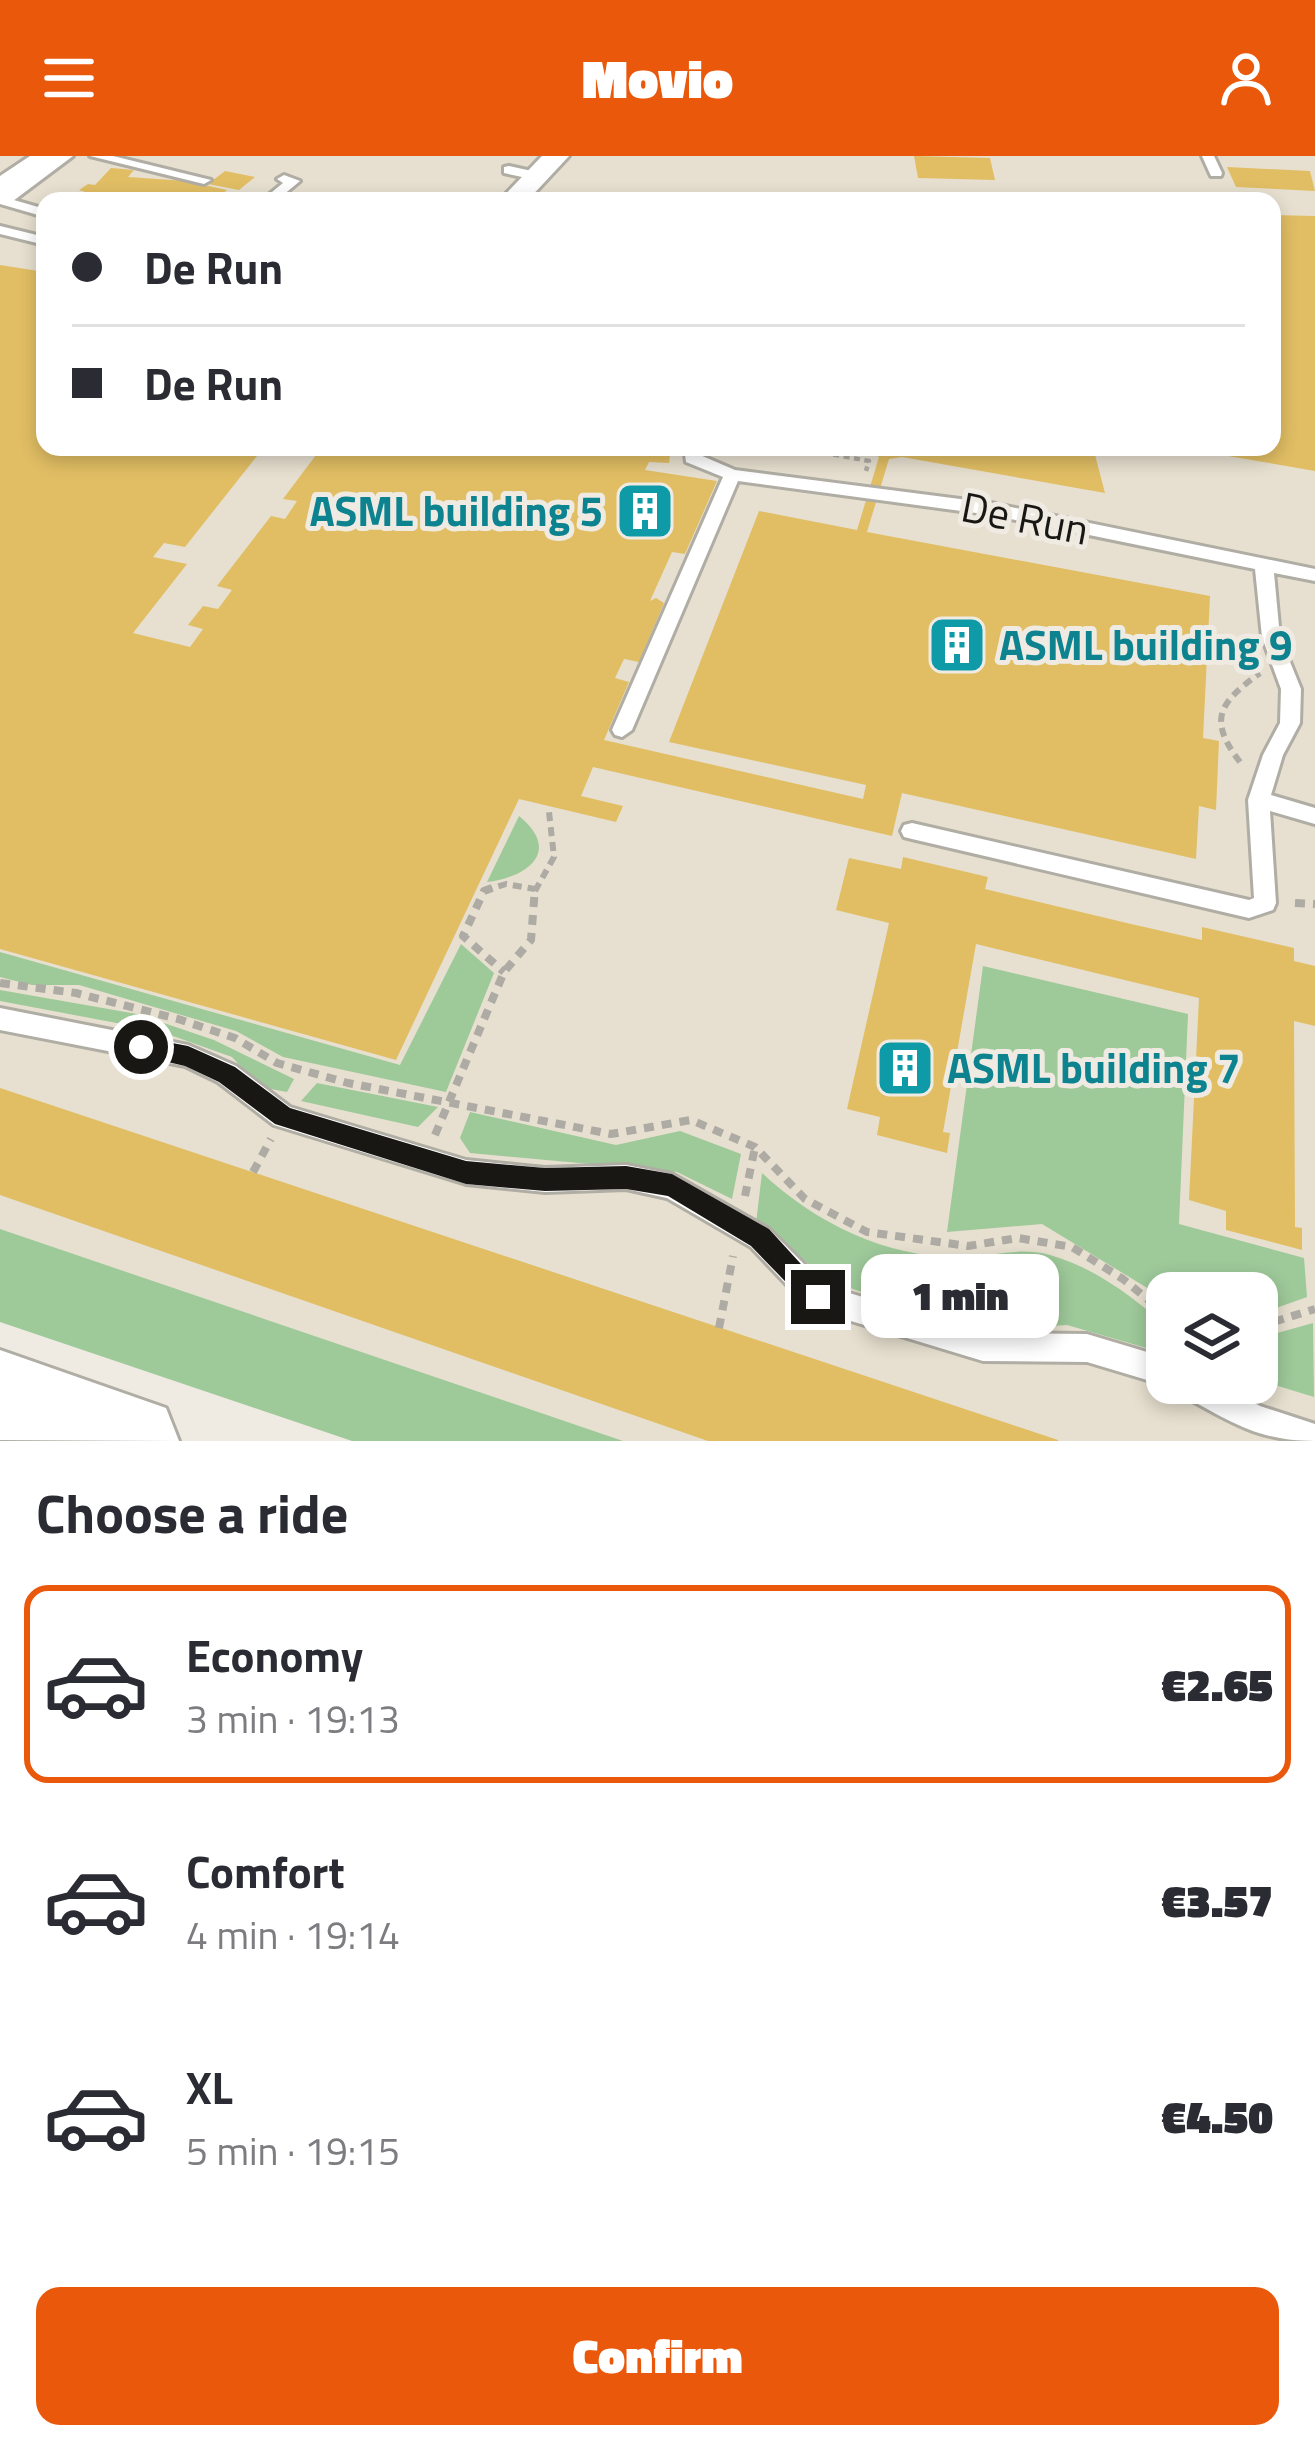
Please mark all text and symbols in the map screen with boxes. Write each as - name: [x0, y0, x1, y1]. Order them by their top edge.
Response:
- text: Movio: [582, 37, 733, 119]
- icon: menu: [36, 45, 102, 111]
- icon: person: [1213, 45, 1279, 111]
- text: De Run: [144, 233, 283, 301]
- text: De Run: [144, 349, 283, 417]
- street label: De Run: [956, 473, 1094, 561]
- place label: ASML building 5: [310, 478, 603, 542]
- building icon: ASML building 5: [614, 480, 676, 542]
- place label: ASML building 9: [999, 612, 1293, 676]
- building icon: ASML building 9: [926, 614, 988, 676]
- route start: [114, 1020, 168, 1074]
- place label: ASML building 7: [947, 1035, 1241, 1099]
- building icon: ASML building 7: [874, 1037, 936, 1099]
- callout: 1 min: [860, 1255, 1058, 1339]
- text: 1 min: [912, 1266, 1008, 1325]
- route end: [791, 1270, 845, 1324]
- map controls: [1146, 1272, 1278, 1404]
- button: layers: [1146, 1272, 1278, 1404]
- text: Choose a ride: [36, 1472, 348, 1554]
- text: Economy: [186, 1621, 363, 1689]
- icon: car: [42, 1630, 150, 1738]
- text: €2.65: [1161, 1650, 1273, 1718]
- text: 3 min · 19:13: [186, 1689, 400, 1748]
- text: Comfort: [186, 1837, 345, 1905]
- icon: car: [42, 1846, 150, 1954]
- text: €3.57: [1161, 1866, 1273, 1934]
- text: 4 min · 19:14: [186, 1905, 400, 1964]
- text: XL: [186, 2053, 233, 2121]
- icon: car: [42, 2062, 150, 2170]
- text: €4.50: [1161, 2082, 1273, 2150]
- text: 5 min · 19:15: [186, 2121, 400, 2180]
- button: Confirm: [36, 2287, 1279, 2425]

